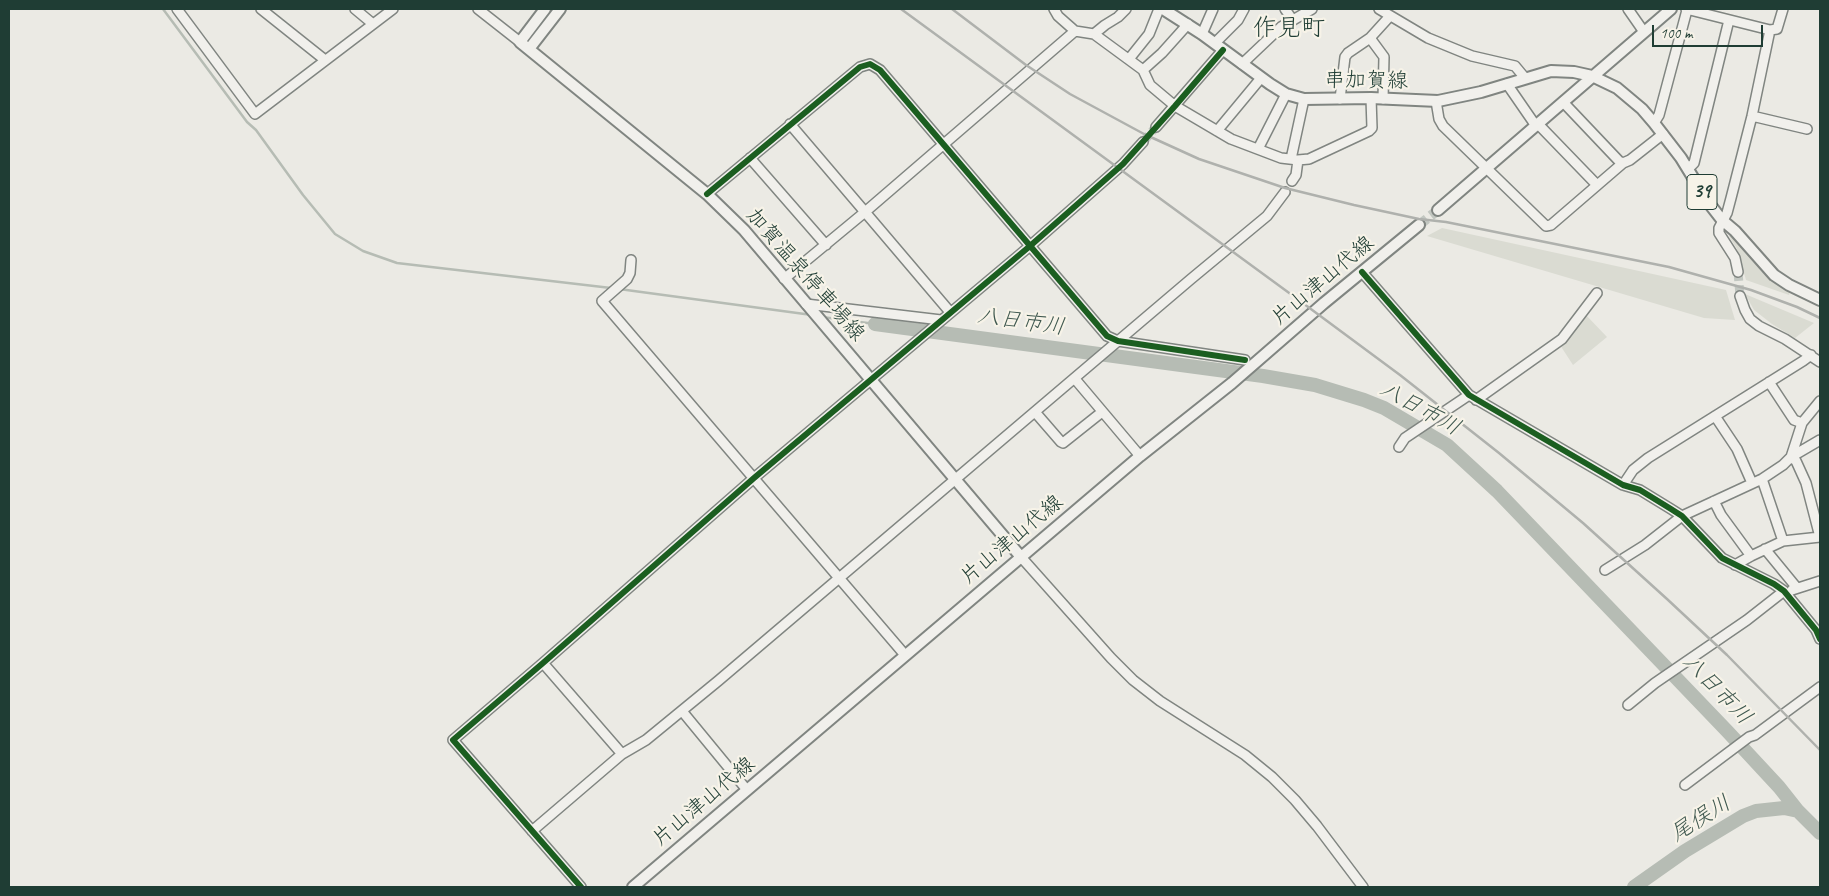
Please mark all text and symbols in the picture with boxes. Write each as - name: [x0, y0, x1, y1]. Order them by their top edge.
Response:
- district label: 作見町: [1253, 15, 1325, 43]
- scale bar: [1654, 15, 1765, 47]
- text: 100 m: [1660, 24, 1692, 43]
- street label: 串加賀線: [1324, 68, 1408, 94]
- road number: 39: [1687, 174, 1717, 210]
- street label: 加賀温泉停車場線: [740, 203, 870, 347]
- street label: 片山津山代線: [1267, 231, 1379, 331]
- water label: 八日市川: [976, 303, 1066, 341]
- water label: 八日市川: [1375, 376, 1465, 442]
- street label: 片山津山代線: [956, 490, 1068, 590]
- water label: 八日市川: [1677, 649, 1757, 731]
- street label: 片山津山代線: [648, 752, 760, 852]
- water label: 尾俣川: [1666, 790, 1736, 848]

